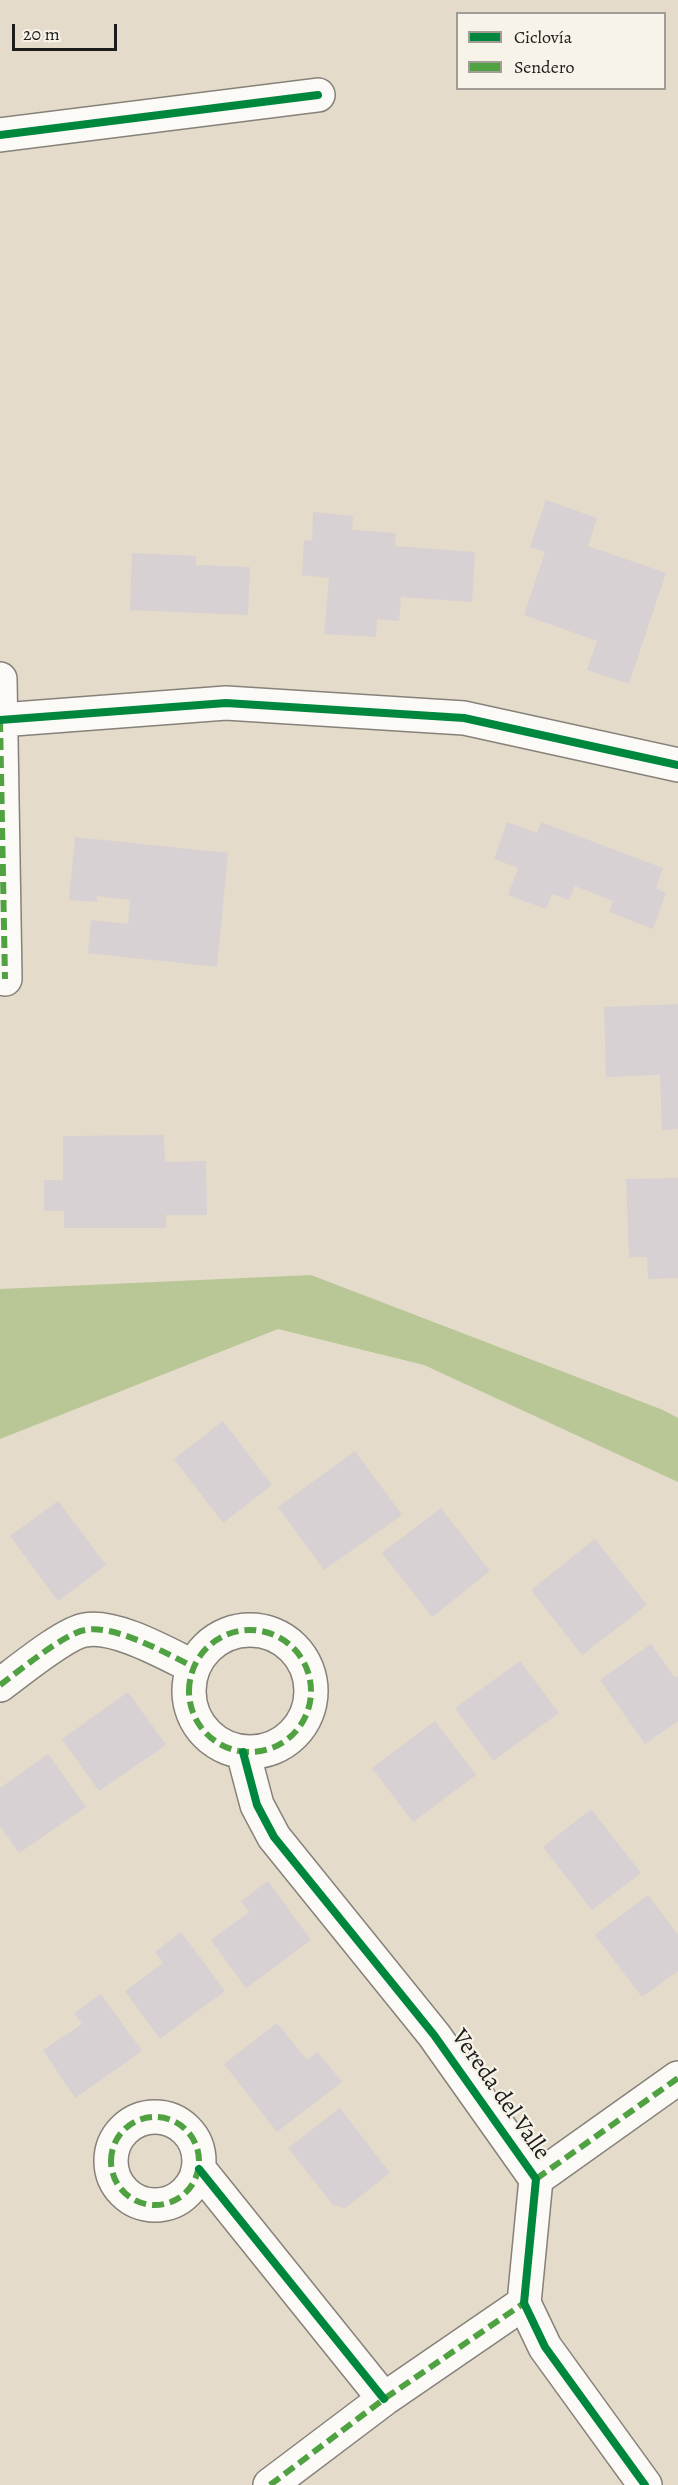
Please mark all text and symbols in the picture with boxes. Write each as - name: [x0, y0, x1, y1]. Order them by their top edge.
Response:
- scale bar: [15, 12, 120, 50]
- legend: [456, 12, 666, 90]
- text: 20 m: [23, 22, 60, 46]
- text: Ciclovía: [514, 25, 572, 49]
- text: Sendero: [514, 55, 575, 79]
- street label: Vereda del Valle: [444, 2024, 556, 2166]

